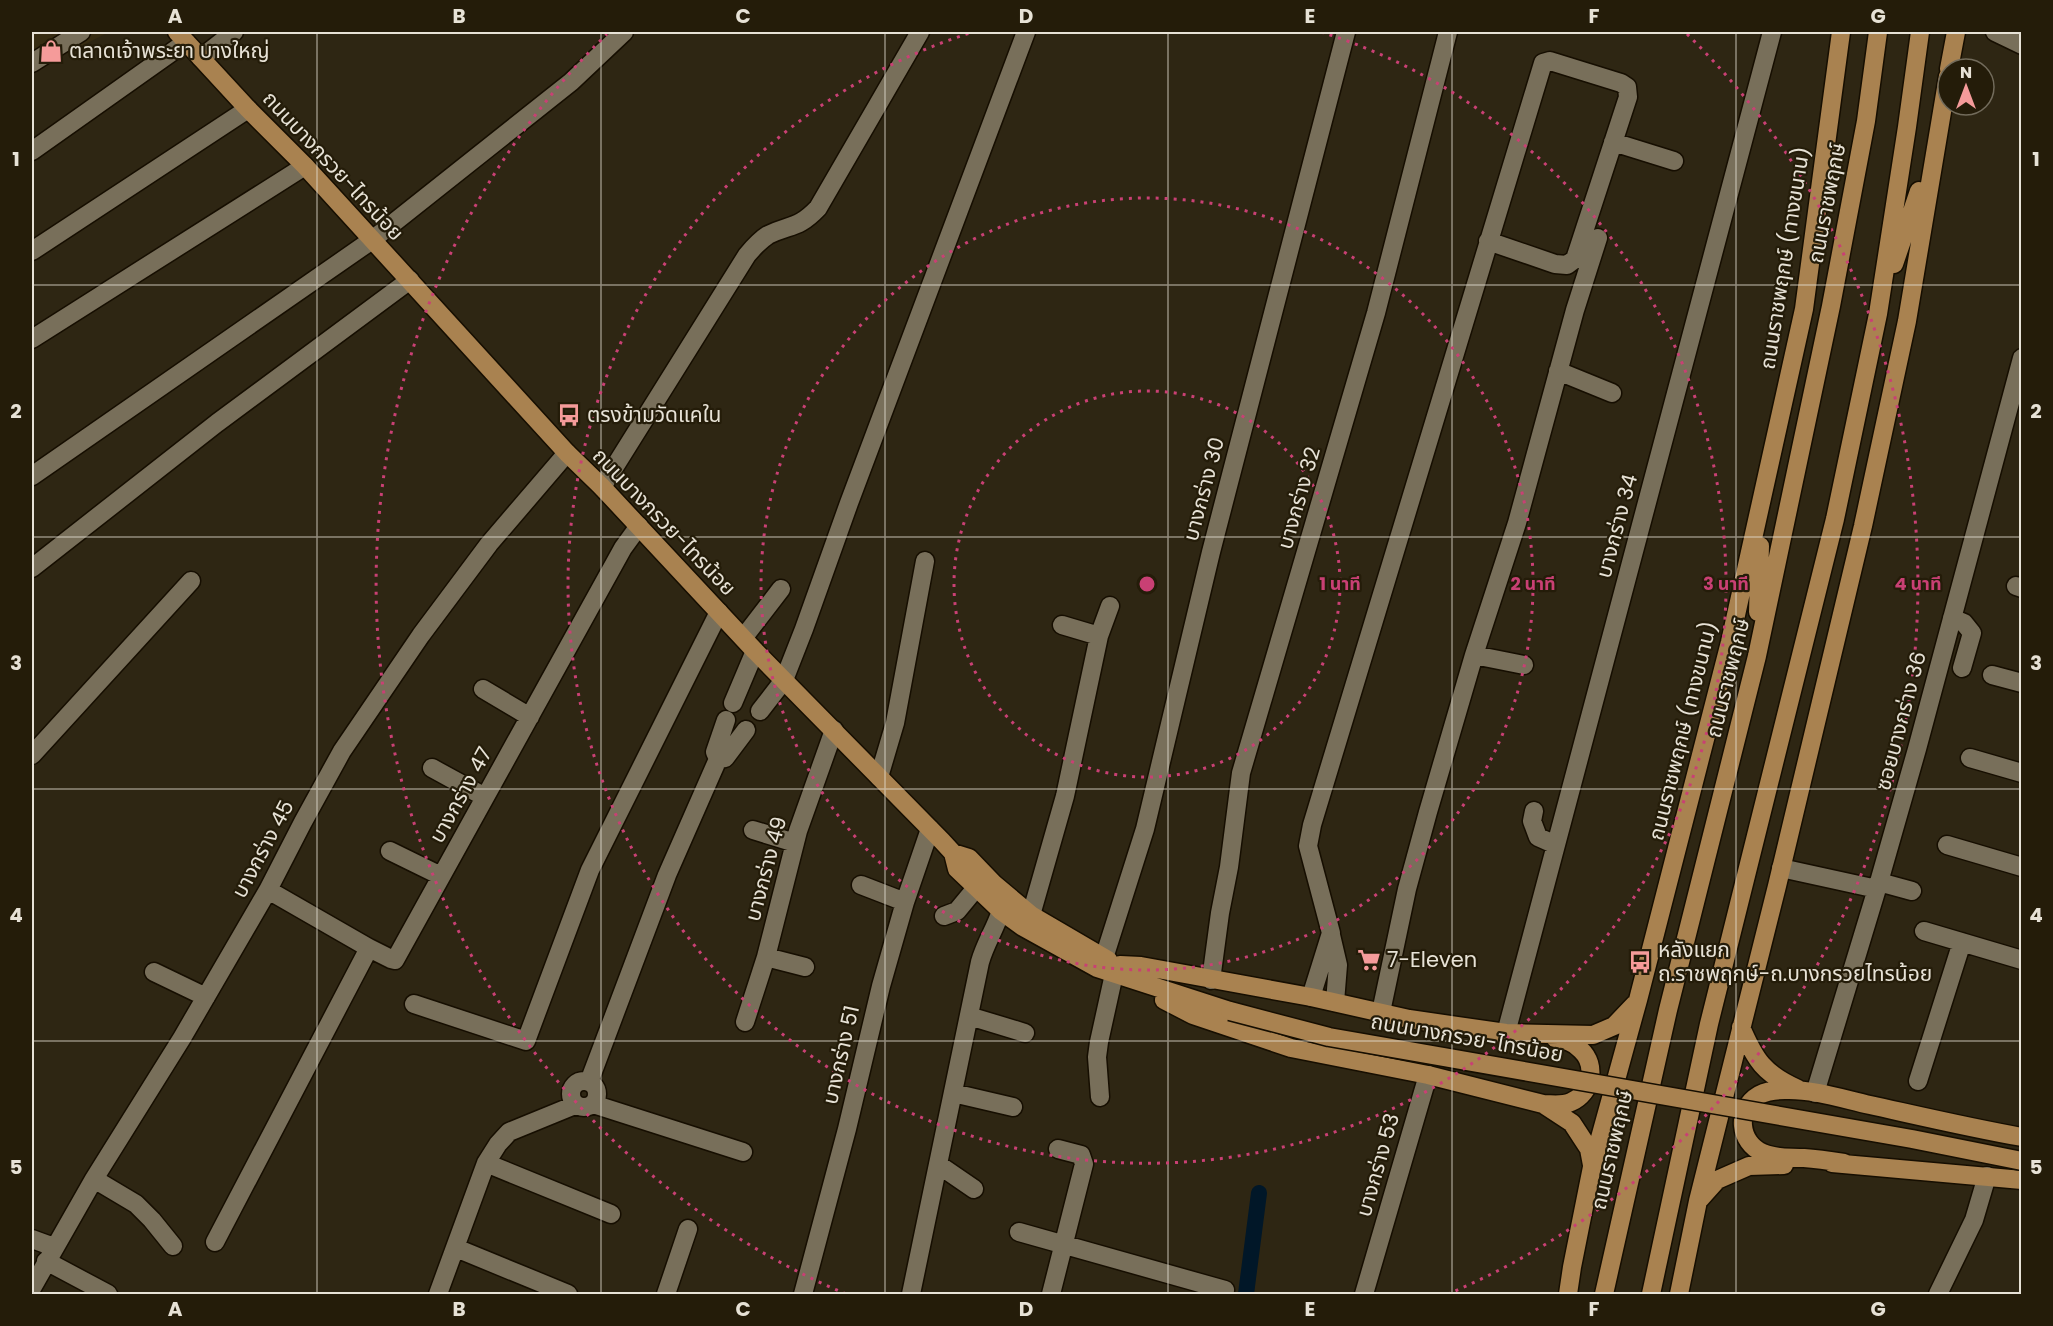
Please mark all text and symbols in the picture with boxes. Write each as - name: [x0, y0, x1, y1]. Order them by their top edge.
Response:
- text: A: [168, 2, 183, 30]
- text: B: [452, 2, 466, 30]
- text: C: [735, 2, 751, 30]
- text: D: [1019, 2, 1033, 30]
- text: E: [1305, 2, 1315, 30]
- text: F: [1589, 2, 1600, 30]
- text: G: [1870, 2, 1886, 30]
- place label: ตลาดเจ้าพระยา บางใหญ่: [69, 36, 270, 65]
- shop icon: ตลาดเจ้าพระยา บางใหญ่: [38, 38, 64, 64]
- north arrow: [1936, 57, 1996, 117]
- text: N: [1960, 61, 1972, 84]
- street label: ถนนบางกรวย-ไทรน้อย: [256, 84, 410, 247]
- street label: ถนนราชพฤกษ์: [1801, 140, 1852, 266]
- text: 1: [12, 145, 20, 173]
- street label: ถนนราชพฤกษ์ (ทางขนาน): [1753, 145, 1816, 371]
- text: 1: [2032, 145, 2040, 173]
- text: 2: [10, 397, 22, 425]
- text: 2: [2030, 397, 2042, 425]
- place label: ตรงข้ามวัดแคใน: [587, 400, 721, 429]
- bus stop icon: ตรงข้ามวัดแคใน: [556, 402, 582, 428]
- street label: บางกร่าง 30: [1176, 434, 1231, 544]
- street label: ถนนบางกรวย-ไทรน้อย: [586, 441, 742, 602]
- street label: บางกร่าง 32: [1270, 443, 1327, 552]
- street label: บางกร่าง 34: [1589, 471, 1644, 581]
- text: 1 นาที: [1319, 571, 1361, 596]
- text: 2 นาที: [1510, 571, 1556, 596]
- text: 3 นาที: [1703, 571, 1749, 596]
- text: 4 นาที: [1894, 571, 1942, 596]
- centre of rings: [1137, 574, 1157, 594]
- street label: ถนนราชพฤกษ์: [1699, 615, 1756, 741]
- street label: ถนนราชพฤกษ์ (ทางขนาน): [1641, 618, 1724, 844]
- street label: ซอยบางกร่าง 36: [1868, 648, 1933, 794]
- text: 3: [10, 649, 22, 677]
- text: 3: [2030, 649, 2042, 677]
- street label: บางกร่าง 47: [422, 742, 499, 848]
- street label: บางกร่าง 45: [225, 795, 301, 903]
- street label: บางกร่าง 49: [738, 813, 793, 924]
- text: 4: [9, 901, 23, 929]
- text: 4: [2029, 901, 2043, 929]
- place label: หลังแยก ถ.ราชพฤกษ์-ถ.บางกรวยไทรน้อย: [1658, 935, 1932, 988]
- place label: 7-Eleven: [1387, 945, 1477, 974]
- supermarket icon: 7-Eleven: [1356, 947, 1382, 973]
- bus stop icon: หลังแยก ถ.ราชพฤกษ์-ถ.บางกรวยไทรน้อย: [1627, 949, 1653, 975]
- street label: บางกร่าง 51: [815, 1003, 866, 1107]
- street label: ถนนบางกรวย-ไทรน้อย: [1369, 1006, 1566, 1069]
- street label: ถนนราชพฤกษ์: [1584, 1087, 1639, 1213]
- street label: บางกร่าง 53: [1349, 1110, 1406, 1220]
- text: 5: [10, 1153, 23, 1181]
- text: 5: [2030, 1153, 2043, 1181]
- text: A: [168, 1295, 183, 1323]
- text: B: [452, 1295, 466, 1323]
- text: C: [735, 1295, 751, 1323]
- text: D: [1019, 1295, 1033, 1323]
- text: E: [1305, 1295, 1315, 1323]
- text: F: [1589, 1295, 1600, 1323]
- text: G: [1870, 1295, 1886, 1323]

